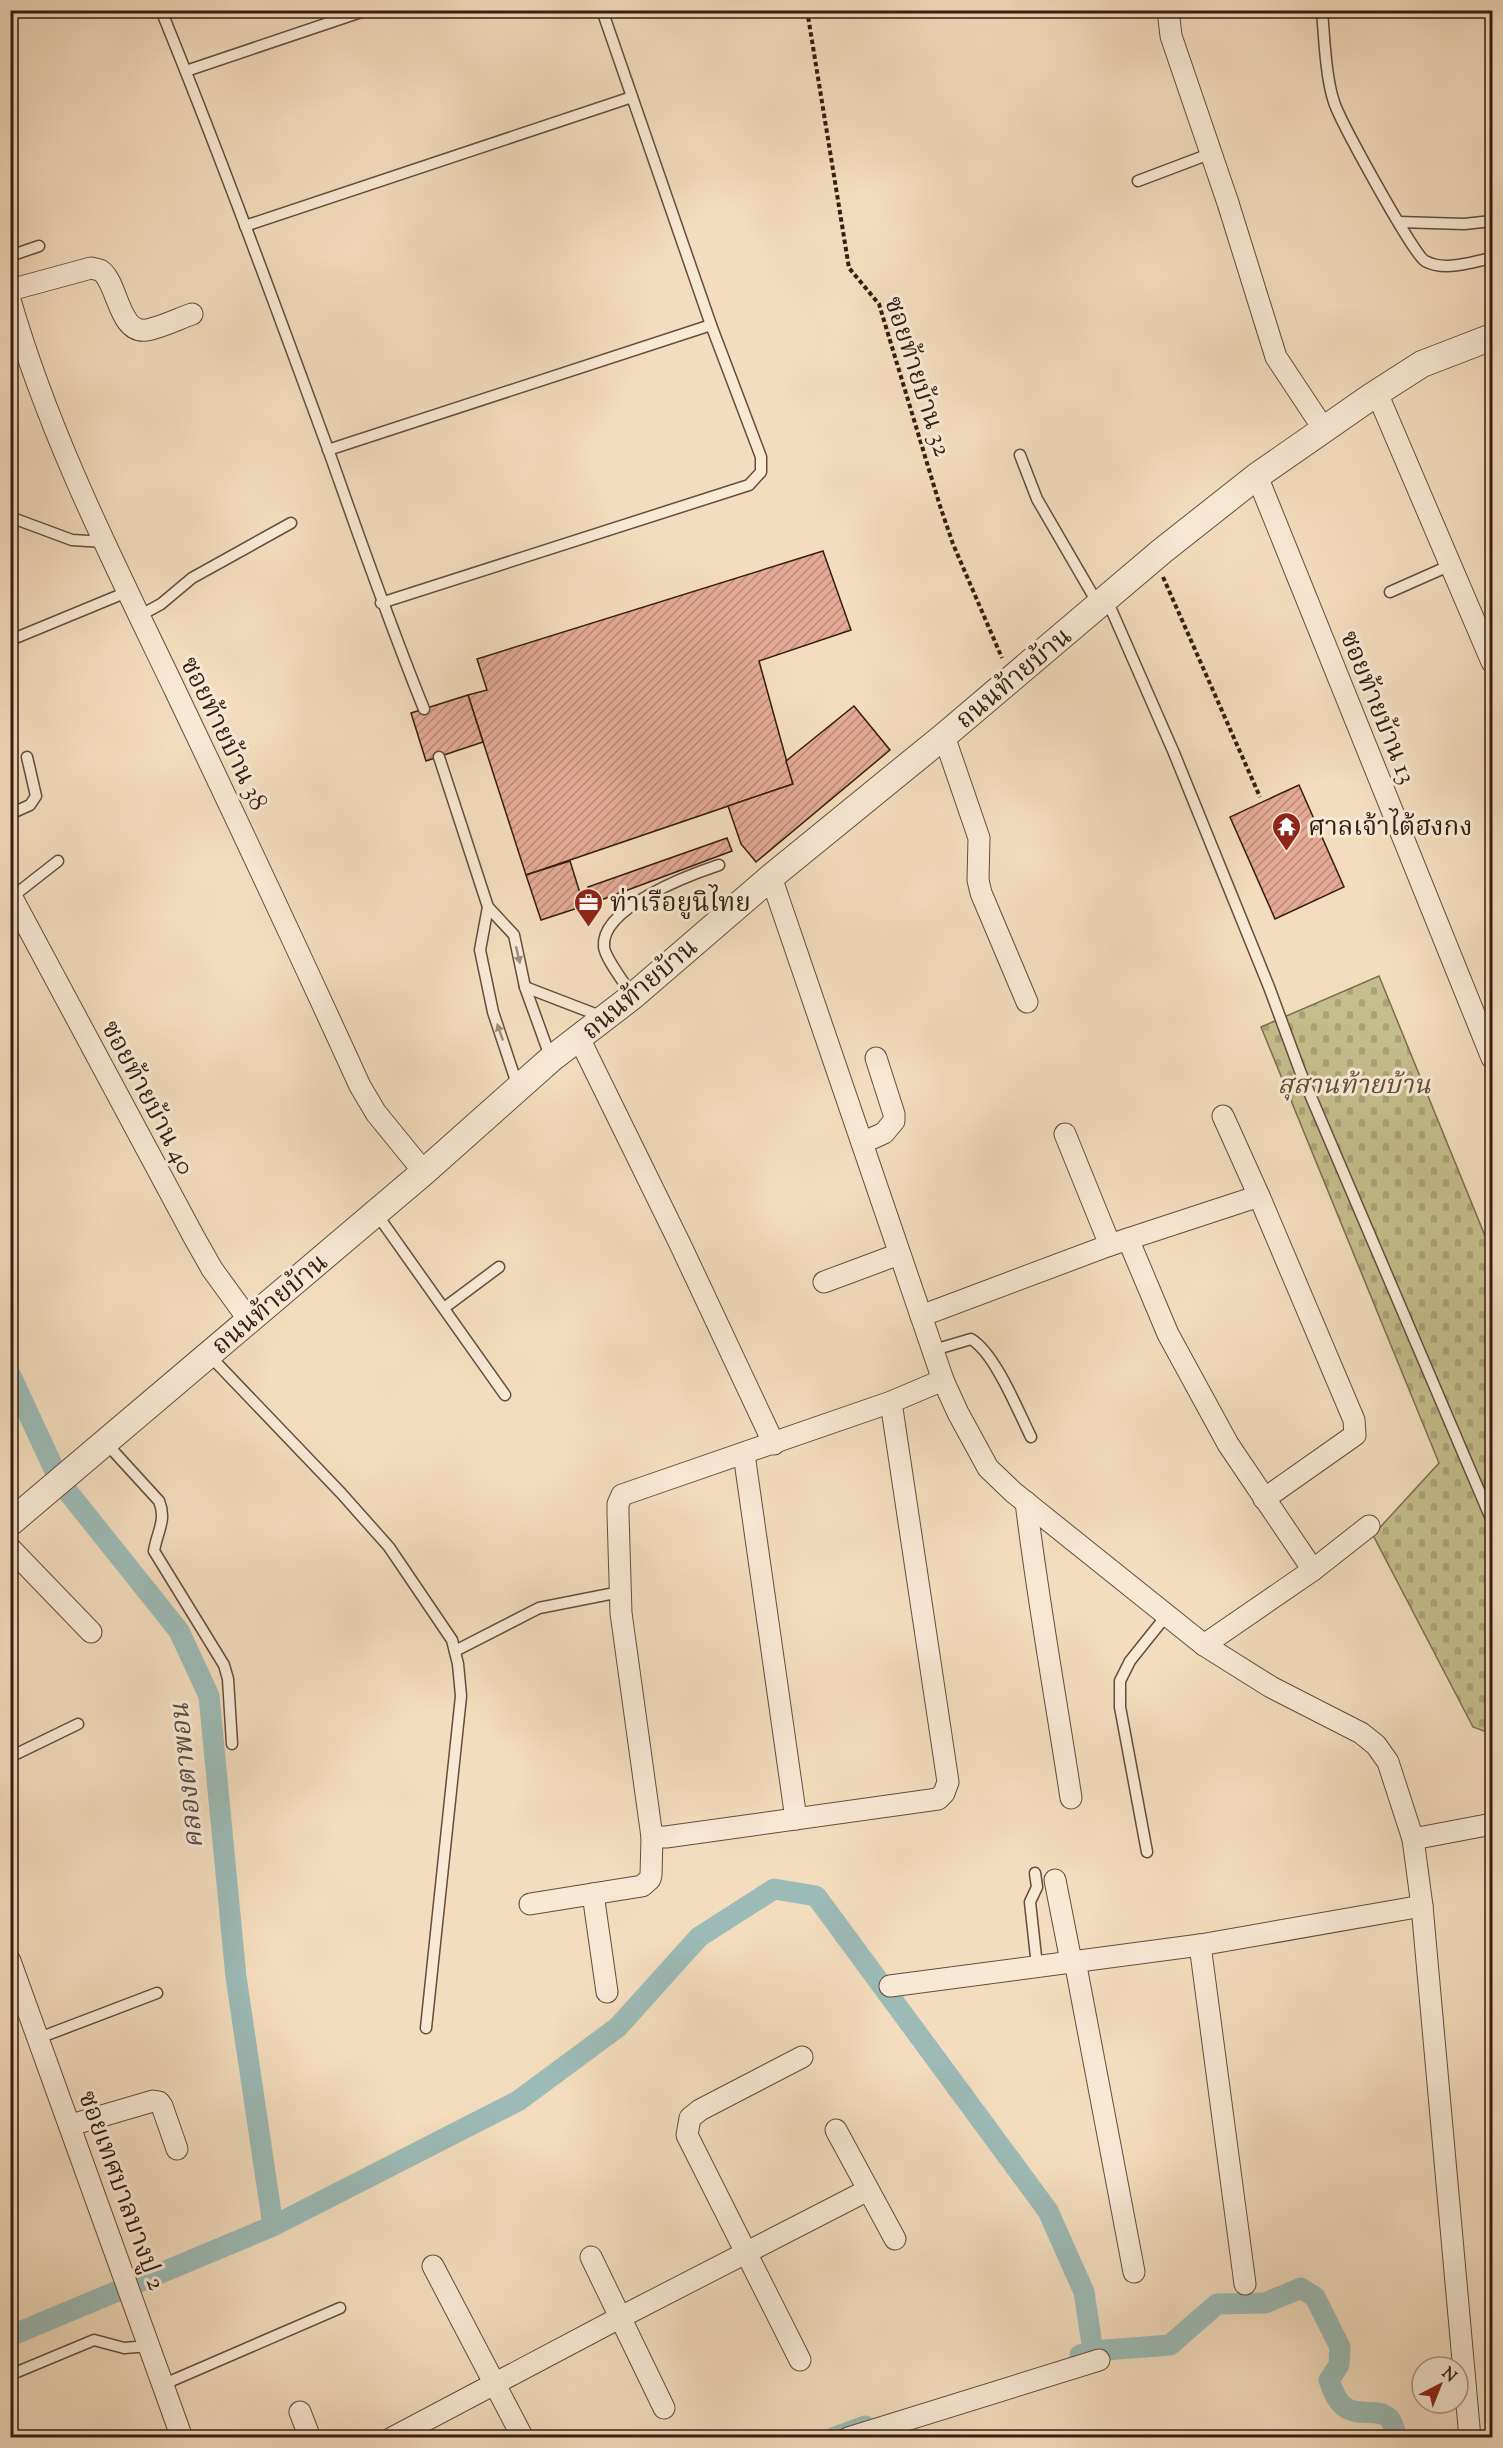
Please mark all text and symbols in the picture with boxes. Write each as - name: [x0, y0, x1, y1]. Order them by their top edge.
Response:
- street label: ซอยท้ายบ้าน 32: [873, 292, 960, 461]
- street label: ถนนท้ายบ้าน: [948, 619, 1081, 739]
- street label: ซอยท้ายบ้าน 13: [1329, 626, 1424, 790]
- street label: ซอยท้ายบ้าน 38: [170, 651, 276, 817]
- place label: ศาลเจ้าไต้ฮงกง: [1308, 808, 1472, 847]
- temple icon: ศาลเจ้าไต้ฮงกง: [1271, 810, 1303, 852]
- place label: ท่าเรือยูนิไทย: [610, 884, 751, 923]
- office icon: ท่าเรือยูนิไทย: [573, 886, 605, 928]
- street label: ถนนท้ายบ้าน: [574, 930, 707, 1050]
- one-way arrow: [514, 946, 524, 964]
- street label: ซอยท้ายบ้าน 40: [91, 1014, 203, 1182]
- one-way arrow: [494, 1023, 504, 1041]
- park label: สุสานท้ายบ้าน: [1277, 1068, 1431, 1105]
- street label: ถนนท้ายบ้าน: [204, 1245, 337, 1365]
- water label: คลองตาพอน: [161, 1701, 216, 1850]
- street label: ซอยเทศบาลบางปู 2: [67, 2086, 174, 2296]
- north arrow: [1410, 2355, 1470, 2415]
- text: N: [1436, 2363, 1461, 2389]

